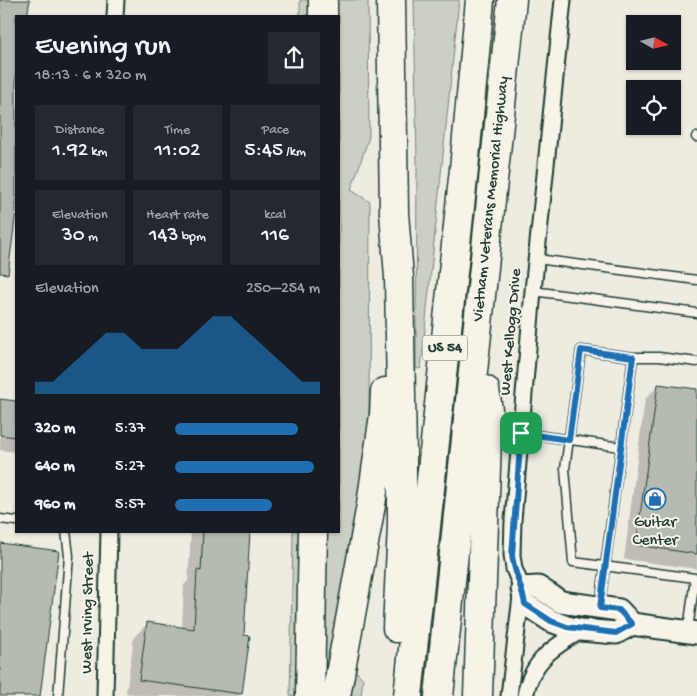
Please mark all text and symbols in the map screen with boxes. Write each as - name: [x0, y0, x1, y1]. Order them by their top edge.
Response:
- north arrow: [626, 15, 681, 70]
- map controls: [626, 15, 681, 135]
- text: Evening run: [35, 31, 171, 64]
- button: share: [268, 32, 320, 84]
- text: 18:13 · 6 × 320 m: [35, 67, 146, 86]
- street label: Vietnam Veterans Memorial Highway: [470, 75, 514, 324]
- button: locate: [626, 80, 681, 135]
- text: Distance: [55, 122, 105, 139]
- text: Time: [165, 122, 190, 139]
- text: Pace: [261, 122, 289, 139]
- text: 1.92: [52, 139, 88, 164]
- text: 11:02: [155, 139, 200, 164]
- text: 5:45: [244, 139, 283, 164]
- text: km: [88, 144, 108, 161]
- text: /km: [283, 144, 306, 161]
- text: Elevation: [52, 207, 108, 224]
- text: Heart rate: [146, 207, 209, 224]
- text: kcal: [264, 207, 286, 224]
- text: 30: [62, 224, 85, 249]
- text: 143: [149, 224, 178, 249]
- text: 116: [261, 224, 289, 249]
- text: m: [85, 229, 98, 246]
- text: bpm: [178, 229, 206, 246]
- street label: West Kellogg Drive: [497, 267, 527, 396]
- text: Elevation: [35, 280, 99, 299]
- text: 250–254 m: [246, 280, 320, 299]
- road number: US 54: [422, 336, 468, 360]
- pin: [500, 412, 542, 454]
- icon: arrive: [507, 419, 535, 447]
- text: 320 m: [35, 420, 75, 439]
- text: 5:37: [115, 420, 145, 439]
- text: 640 m: [35, 458, 75, 477]
- text: 5:27: [115, 458, 145, 477]
- shop icon: Guitar Center: [643, 487, 667, 511]
- text: 960 m: [35, 496, 75, 515]
- text: 5:57: [115, 496, 145, 515]
- place label: Guitar Center: [633, 514, 679, 551]
- street label: West Irving Street: [78, 551, 100, 674]

